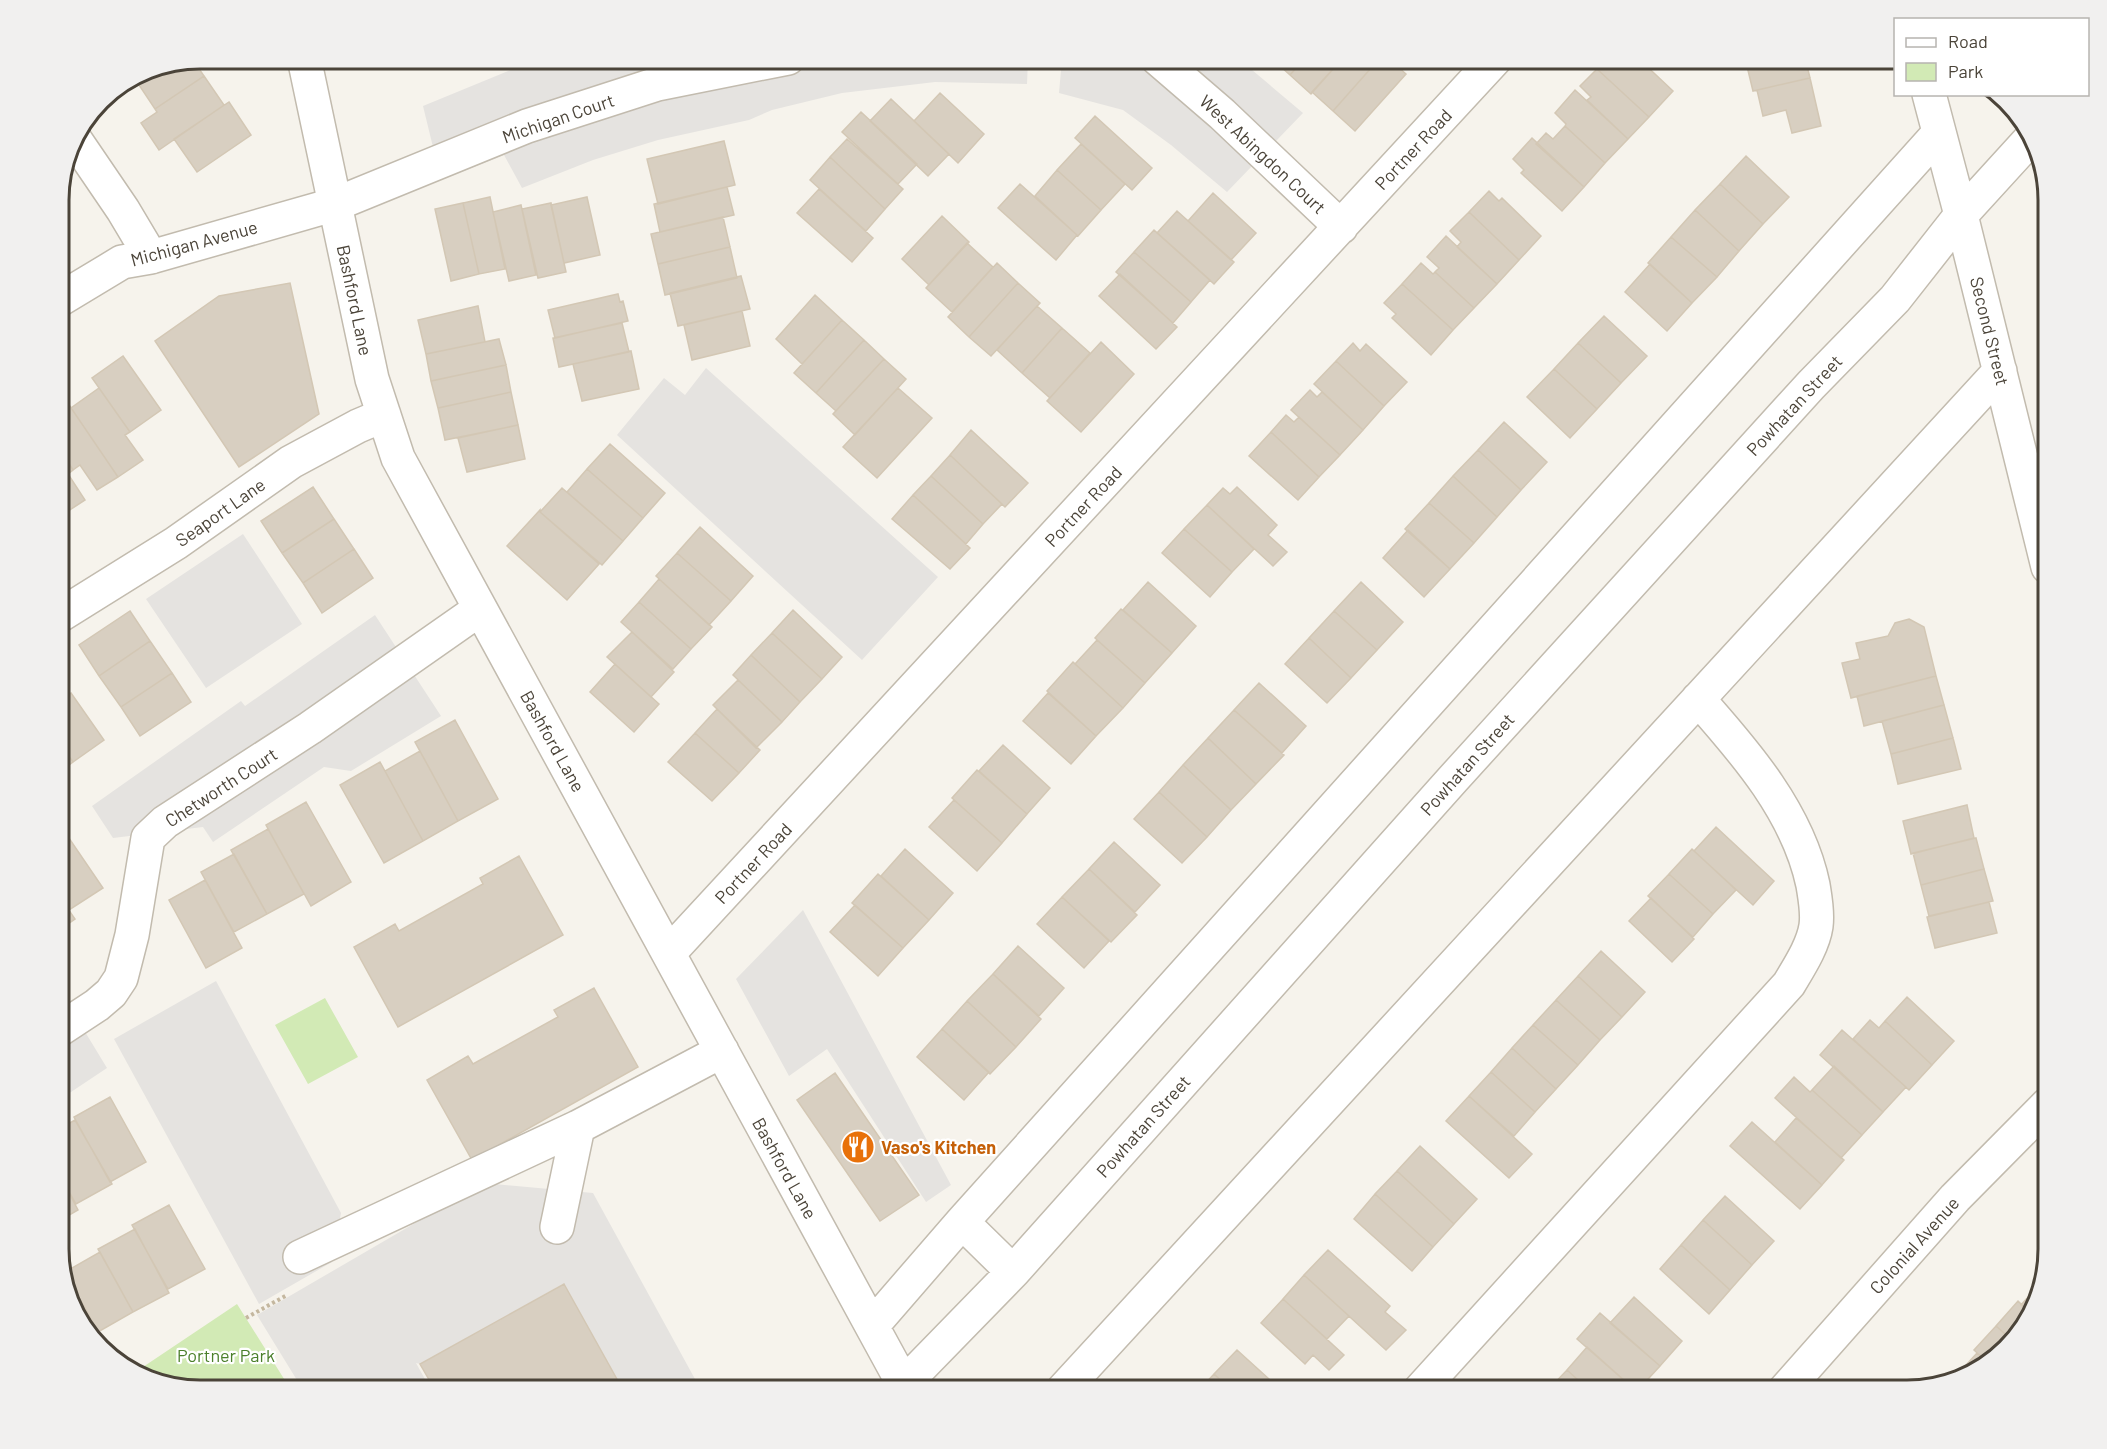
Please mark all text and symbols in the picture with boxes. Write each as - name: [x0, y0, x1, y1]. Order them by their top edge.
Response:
- legend: [1894, 18, 2089, 96]
- text: Road: [1948, 30, 1988, 52]
- text: Park: [1948, 60, 1983, 82]
- street label: Michigan Court: [499, 89, 617, 147]
- street label: West Abingdon Court: [1195, 90, 1331, 218]
- street label: Portner Road: [1370, 104, 1456, 194]
- street label: Michigan Avenue: [128, 215, 260, 271]
- street label: Bashford Lane: [333, 243, 377, 357]
- street label: Second Street: [1966, 274, 2014, 388]
- street label: Powhatan Street: [1742, 350, 1846, 460]
- street label: Portner Road: [1040, 461, 1126, 551]
- street label: Seaport Lane: [171, 473, 269, 551]
- street label: Bashford Lane: [516, 686, 590, 796]
- street label: Powhatan Street: [1415, 708, 1519, 820]
- street label: Chetworth Court: [161, 743, 281, 831]
- street label: Portner Road: [710, 818, 796, 908]
- street label: Powhatan Street: [1091, 1070, 1195, 1182]
- street label: Bashford Lane: [748, 1113, 822, 1223]
- restaurant icon: Vaso's Kitchen: [840, 1129, 876, 1165]
- place label: Vaso's Kitchen: [881, 1136, 996, 1158]
- street label: Colonial Avenue: [1865, 1192, 1963, 1298]
- park label: Portner Park: [177, 1344, 275, 1366]

